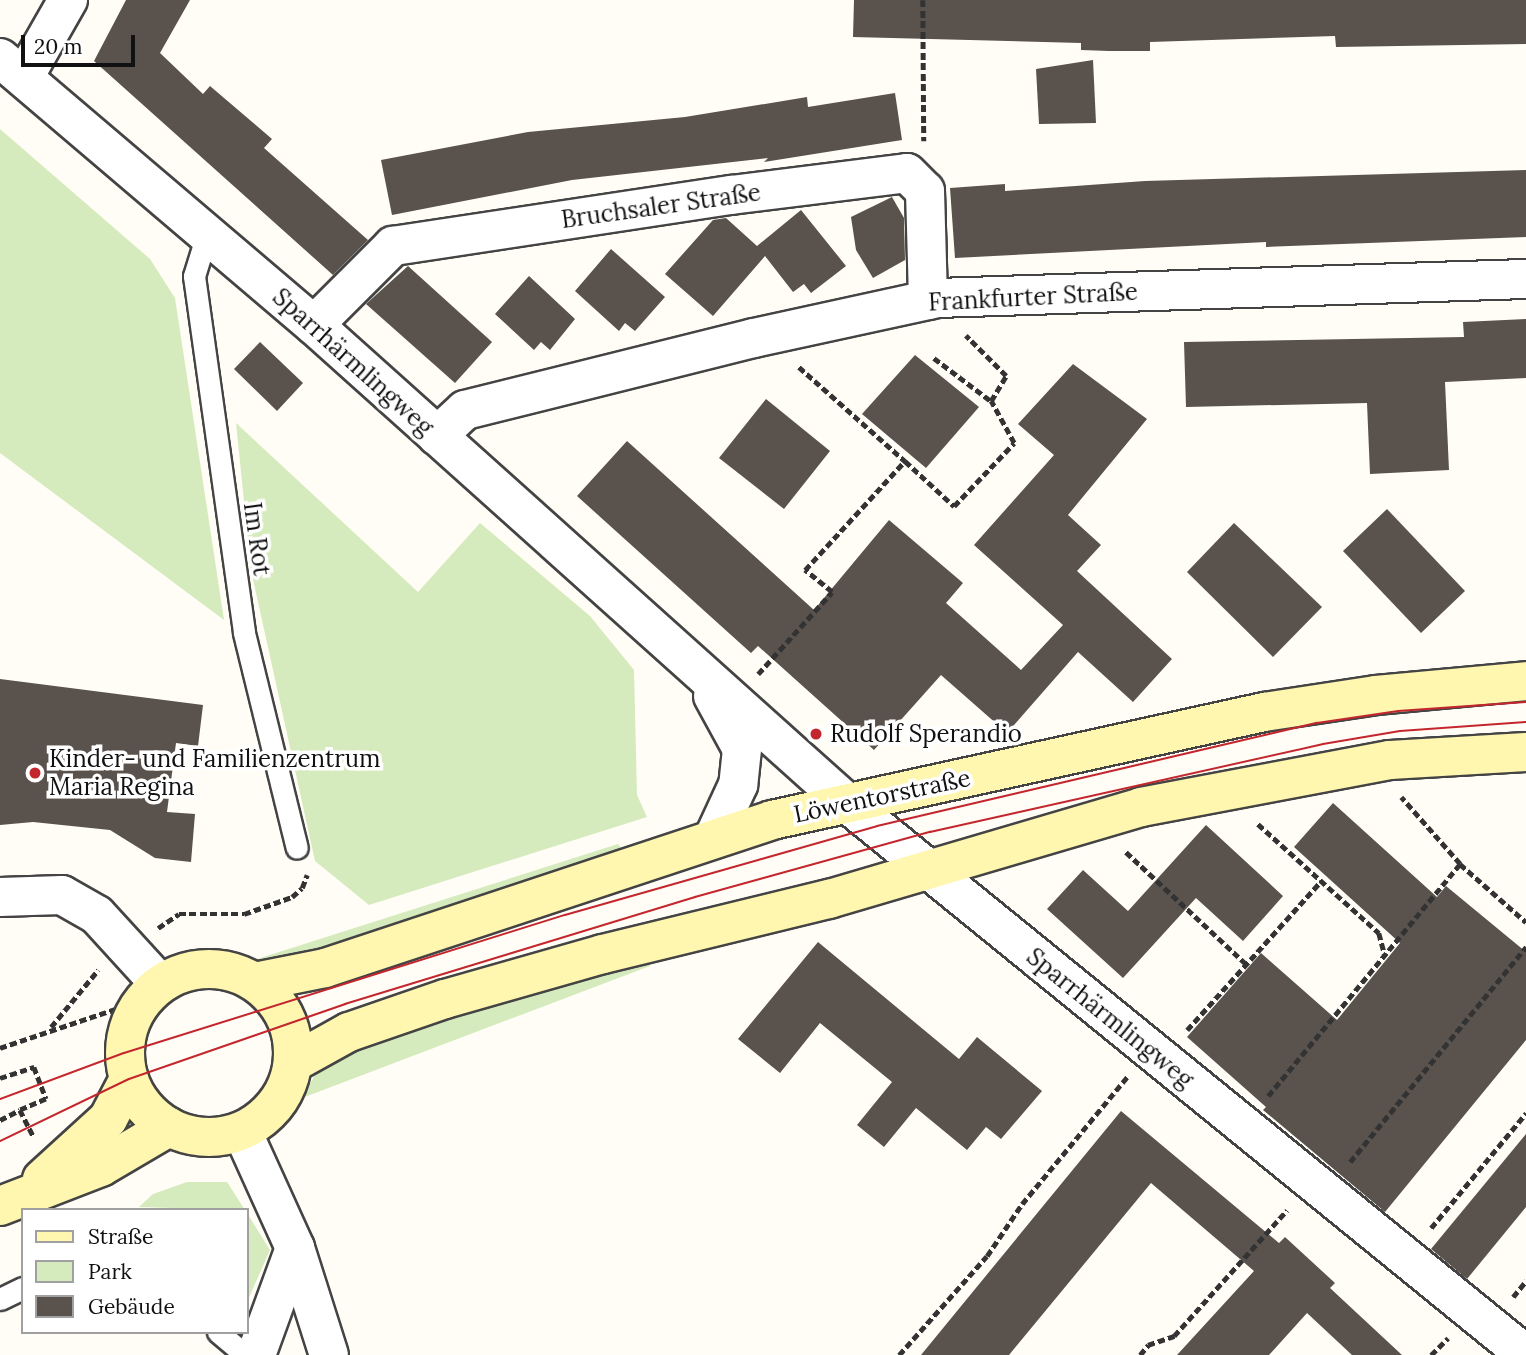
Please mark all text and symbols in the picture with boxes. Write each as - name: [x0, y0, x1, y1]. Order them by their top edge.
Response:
- scale bar: [24, 21, 138, 65]
- text: 20 m: [34, 33, 83, 60]
- street label: Bruchsaler Straße: [559, 178, 763, 234]
- street label: Frankfurter Straße: [928, 277, 1138, 317]
- street label: Sparrhärmlingweg: [267, 282, 439, 442]
- street label: Im Rot: [238, 500, 276, 578]
- place label: Rudolf Sperandio: [830, 720, 1022, 748]
- marker: Rudolf Sperandio: [808, 726, 824, 742]
- place label: Kinder- und Familienzentrum Maria Regina: [49, 745, 380, 801]
- street label: Löwentorstraße: [791, 763, 973, 829]
- marker: Kinder- und Familienzentrum Maria Regina: [27, 765, 43, 781]
- street label: Sparrhärmlingweg: [1021, 942, 1199, 1094]
- legend: [21, 1208, 248, 1334]
- text: Straße: [88, 1223, 153, 1250]
- text: Park: [88, 1258, 132, 1285]
- text: Gebäude: [88, 1293, 175, 1320]

